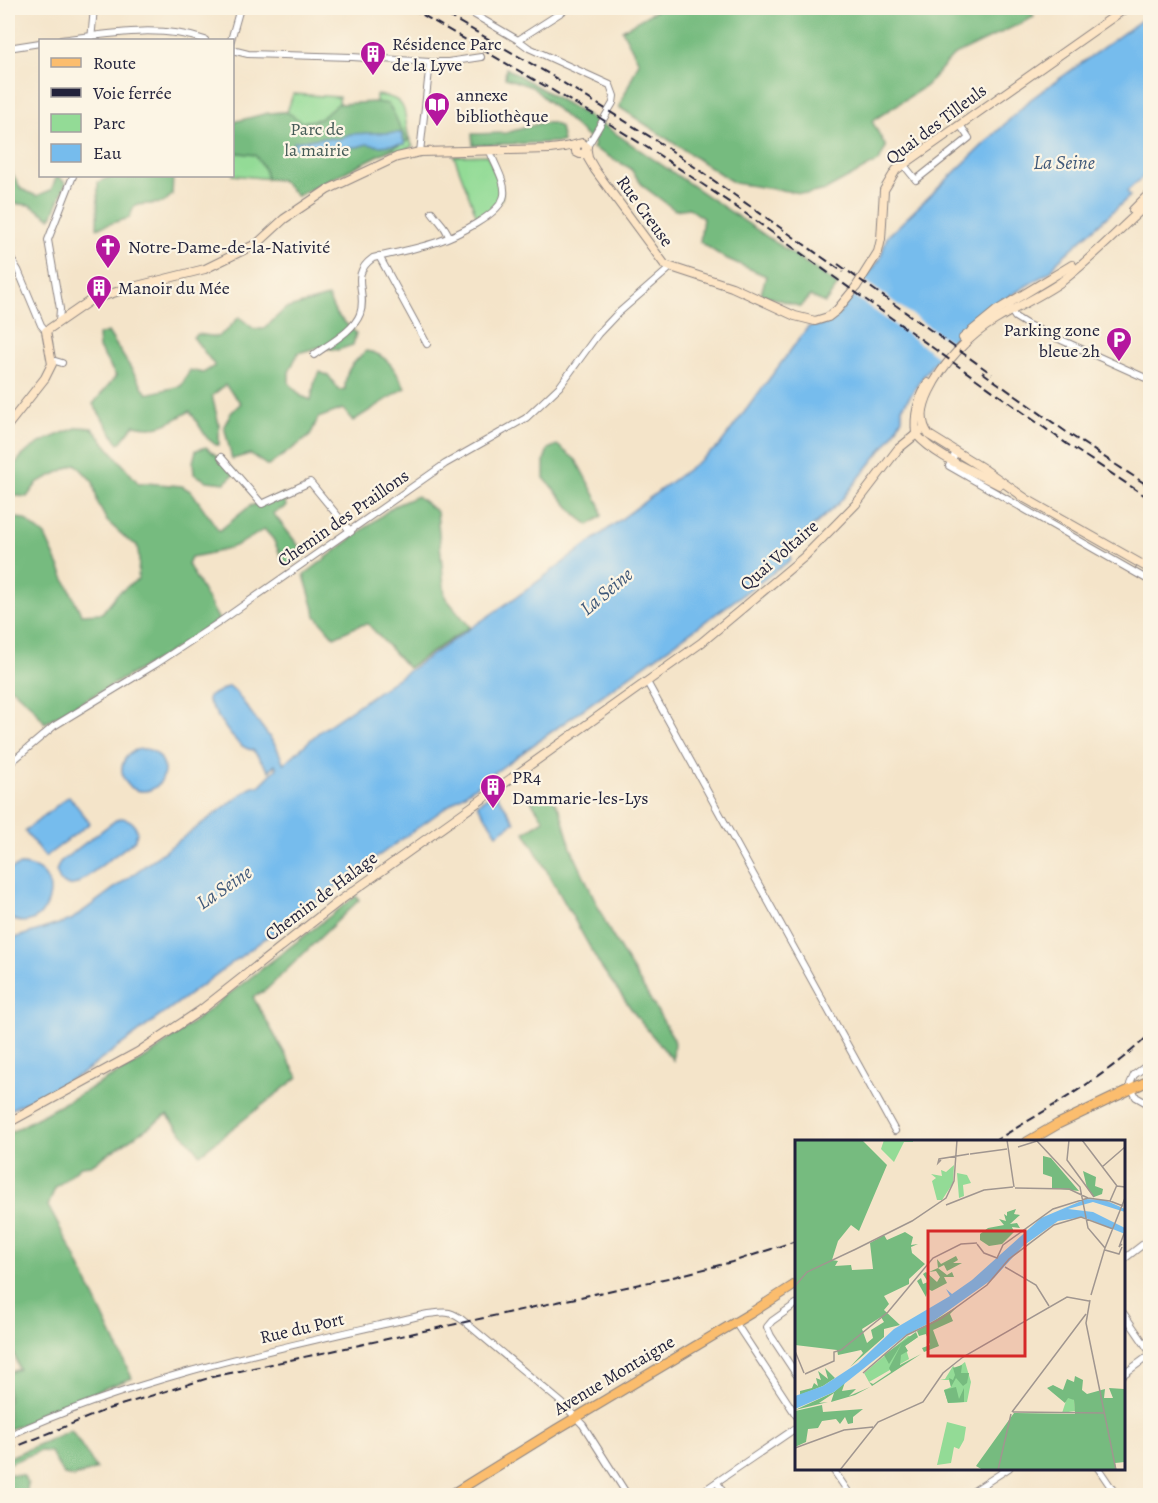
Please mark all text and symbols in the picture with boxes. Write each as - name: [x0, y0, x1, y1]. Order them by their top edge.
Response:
- place label: Résidence Parc de la Lyve: [392, 32, 502, 77]
- legend: [39, 39, 234, 177]
- building icon: Résidence Parc de la Lyve: [358, 39, 388, 77]
- text: Route: [93, 51, 136, 75]
- street label: Quai des Tilleuls: [881, 78, 991, 170]
- text: Voie ferrée: [92, 81, 172, 105]
- place label: annexe bibliothèque: [456, 83, 549, 128]
- library icon: annexe bibliothèque: [422, 90, 452, 128]
- text: Parc: [93, 111, 125, 135]
- park label: Parc de la mairie: [285, 117, 349, 162]
- text: Eau: [93, 141, 122, 165]
- water label: La Seine: [1033, 149, 1095, 176]
- street label: Rue Creuse: [611, 171, 679, 251]
- church icon: Notre-Dame-de-la-Nativité: [93, 232, 123, 270]
- place label: Notre-Dame-de-la-Nativité: [128, 235, 330, 259]
- building icon: Manoir du Mée: [84, 273, 114, 311]
- place label: Manoir du Mée: [118, 276, 230, 300]
- place label: Parking zone bleue 2h: [1004, 318, 1100, 363]
- parking icon: Parking zone bleue 2h: [1104, 325, 1134, 363]
- street label: Chemin des Praillons: [272, 464, 414, 572]
- street label: Quai Voltaire: [735, 514, 823, 596]
- water label: La Seine: [574, 561, 639, 622]
- place label: PR4 Dammarie-les-Lys: [512, 765, 648, 810]
- building icon: PR4 Dammarie-les-Lys: [478, 772, 508, 810]
- street label: Chemin de Halage: [260, 846, 382, 946]
- water label: La Seine: [191, 859, 257, 916]
- inset map: [795, 1140, 1125, 1470]
- street label: Rue du Port: [258, 1307, 347, 1349]
- street label: Avenue Montaigne: [548, 1329, 679, 1421]

